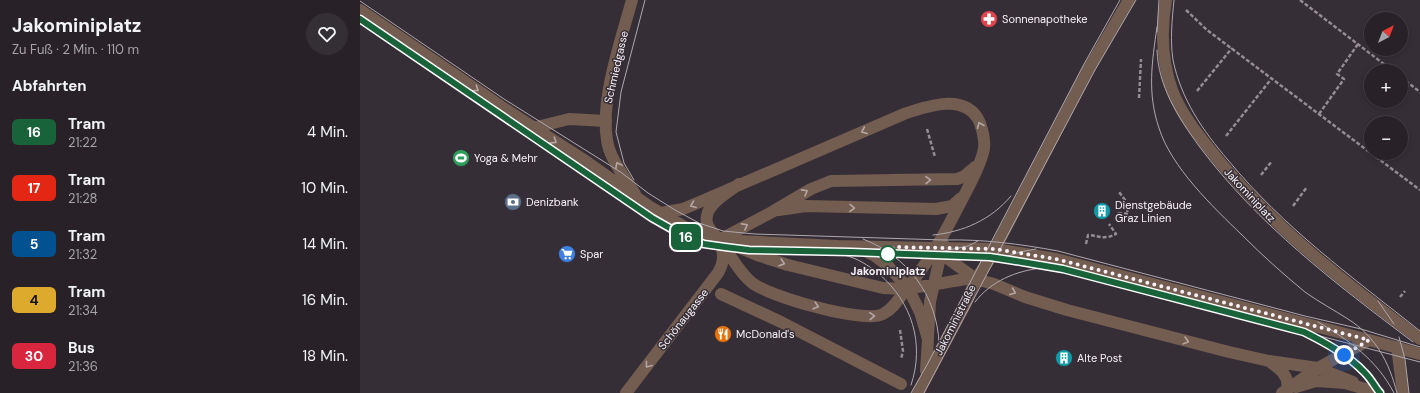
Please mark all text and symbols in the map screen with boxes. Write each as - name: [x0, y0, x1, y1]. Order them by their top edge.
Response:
- pharmacy icon: Sonnenapotheke: [979, 9, 999, 29]
- place label: Sonnenapotheke: [1002, 12, 1088, 26]
- north arrow: [1364, 12, 1408, 56]
- map controls: [1364, 12, 1408, 160]
- text: Jakominiplatz: [12, 13, 141, 38]
- button: heart: [306, 13, 348, 55]
- street label: Schmiedgasse: [601, 29, 631, 105]
- text: Zu Fuß · 2 Min. · 110 m: [12, 41, 139, 58]
- button: +: [1364, 64, 1408, 108]
- text: Abfahrten: [12, 76, 87, 96]
- one-way arrow: [472, 84, 479, 91]
- text: Tram: [68, 114, 105, 134]
- button: −: [1364, 116, 1408, 160]
- text: 4 Min.: [307, 122, 348, 142]
- one-way arrow: [977, 122, 985, 129]
- text: 16: [27, 123, 41, 141]
- one-way arrow: [861, 126, 869, 134]
- text: 21:22: [68, 134, 97, 151]
- one-way arrow: [550, 136, 557, 144]
- sports icon: Yoga & Mehr: [451, 148, 471, 168]
- place label: Yoga & Mehr: [474, 151, 538, 165]
- one-way arrow: [615, 162, 622, 169]
- street label: Jakominiplatz: [1221, 165, 1279, 225]
- text: Tram: [68, 170, 105, 190]
- one-way arrow: [925, 176, 931, 184]
- text: 10 Min.: [301, 178, 348, 198]
- text: 17: [28, 179, 40, 197]
- one-way arrow: [801, 189, 809, 196]
- text: 21:28: [68, 190, 97, 207]
- bank icon: Denizbank: [503, 192, 523, 212]
- place label: Denizbank: [526, 195, 579, 209]
- place label: Dienstgebäude Graz Linien: [1115, 198, 1192, 225]
- one-way arrow: [690, 200, 697, 208]
- building icon: Dienstgebäude Graz Linien: [1092, 201, 1112, 221]
- one-way arrow: [849, 203, 855, 212]
- one-way arrow: [741, 223, 749, 230]
- line badge: 16: [668, 224, 704, 250]
- text: Tram: [68, 226, 105, 246]
- text: 16: [679, 228, 693, 246]
- text: 14 Min.: [302, 234, 348, 254]
- text: 5: [30, 235, 38, 253]
- supermarket icon: Spar: [557, 244, 577, 264]
- marker: Jakominiplatz: [879, 245, 897, 263]
- text: 21:32: [68, 246, 97, 263]
- place label: Spar: [580, 247, 603, 261]
- one-way arrow: [778, 258, 785, 267]
- place label: Jakominiplatz: [851, 264, 925, 278]
- text: Tram: [68, 282, 105, 302]
- street label: Jakoministraße: [931, 282, 979, 358]
- street label: Schönaugasse: [655, 286, 711, 352]
- one-way arrow: [1008, 287, 1016, 295]
- text: 16 Min.: [302, 290, 348, 310]
- text: 4: [29, 291, 39, 309]
- one-way arrow: [812, 301, 819, 310]
- text: 21:34: [68, 302, 98, 319]
- one-way arrow: [869, 311, 875, 320]
- restaurant icon: McDonald's: [713, 324, 733, 344]
- place label: McDonald's: [736, 327, 795, 341]
- one-way arrow: [1183, 336, 1190, 345]
- text: Bus: [68, 338, 95, 358]
- your location: [1334, 345, 1354, 365]
- text: 18 Min.: [302, 346, 348, 366]
- text: 30: [25, 347, 43, 365]
- building icon: Alte Post: [1054, 348, 1074, 368]
- place label: Alte Post: [1077, 351, 1122, 365]
- text: 21:36: [68, 358, 98, 375]
- one-way arrow: [645, 360, 652, 367]

